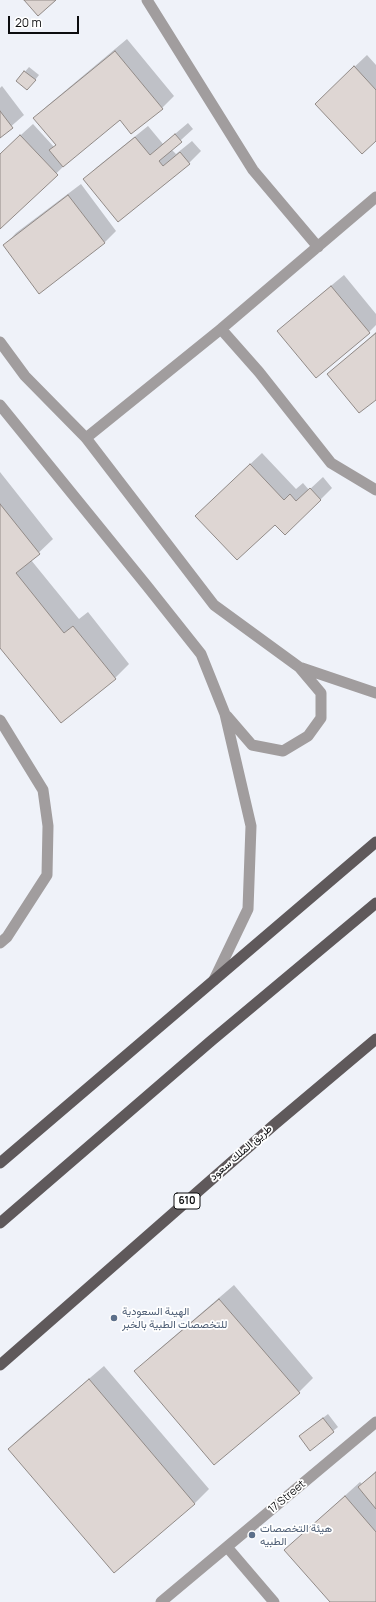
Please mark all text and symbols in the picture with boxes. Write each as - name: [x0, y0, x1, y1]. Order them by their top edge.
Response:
- scale bar: [10, 8, 81, 34]
- text: 20 m: [15, 14, 42, 31]
- street label: طريق الملك سعود: [207, 1122, 275, 1184]
- road number: 610: [174, 1193, 200, 1209]
- place label: الهيىة السعودية للتخصصات الطبية بالخبر: [122, 1305, 227, 1331]
- marker: الهيىة السعودية للتخصصات الطبية بالخبر: [109, 1313, 119, 1323]
- street label: 17 Street: [266, 1478, 308, 1516]
- place label: هيئة التخصصات الطبيه: [260, 1522, 332, 1548]
- marker: هيئة التخصصات الطبيه: [247, 1530, 257, 1540]

